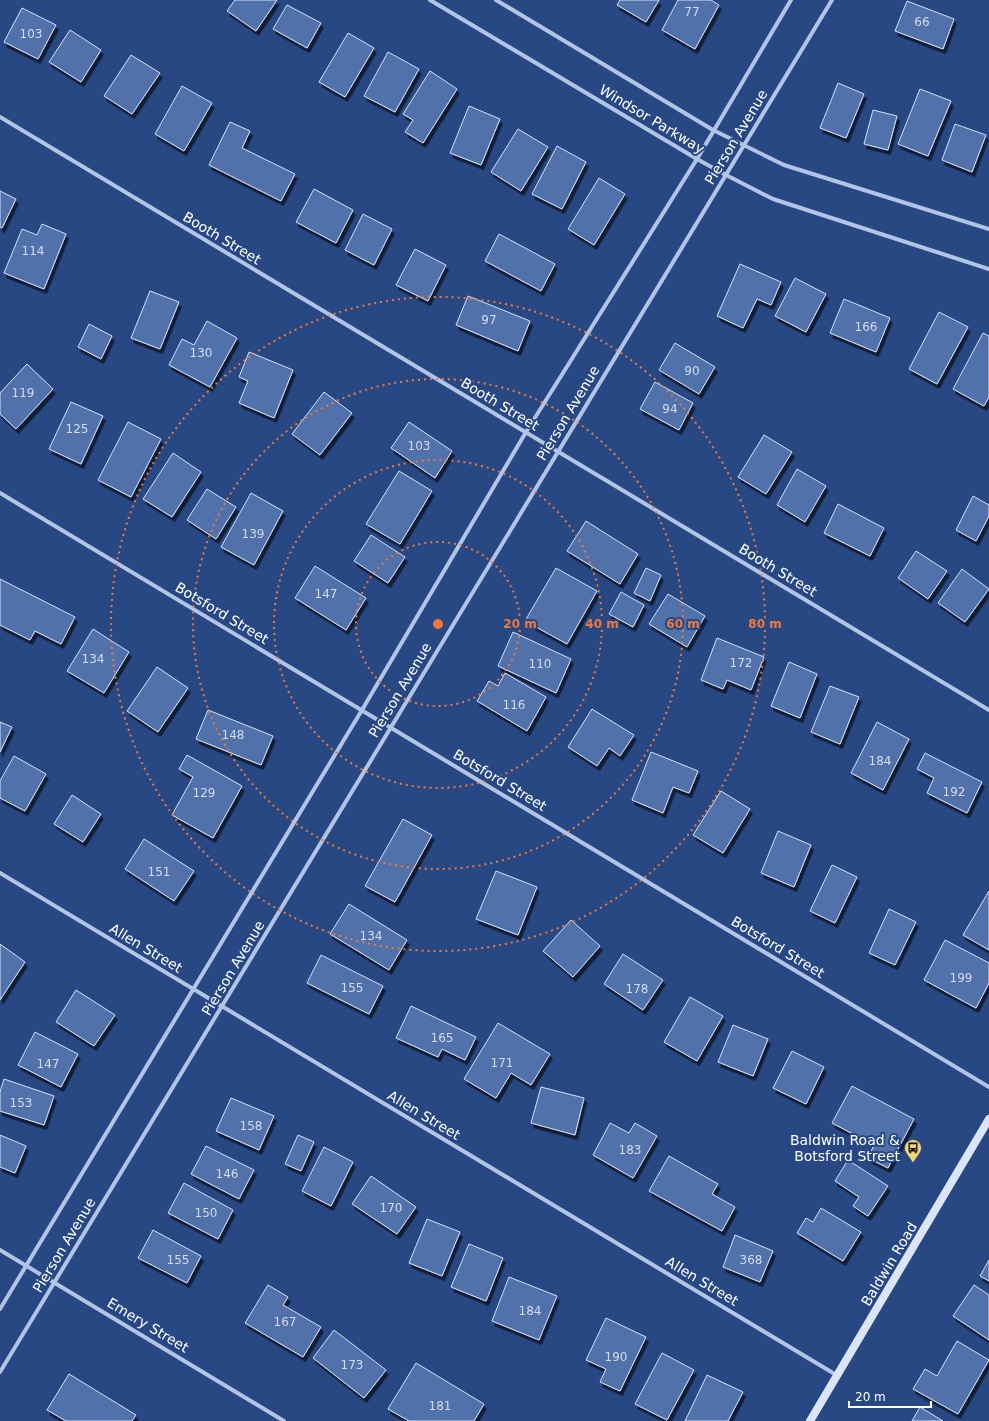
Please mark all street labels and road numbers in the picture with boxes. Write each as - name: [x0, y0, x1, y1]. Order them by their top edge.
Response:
- street label: Windsor Parkway: [597, 81, 707, 157]
- street label: Pierson Avenue: [701, 87, 771, 187]
- street label: Booth Street: [180, 208, 264, 268]
- street label: Pierson Avenue: [533, 363, 603, 463]
- street label: Booth Street: [458, 374, 542, 434]
- street label: Booth Street: [736, 540, 820, 600]
- street label: Botsford Street: [173, 579, 272, 647]
- street label: Pierson Avenue: [365, 640, 435, 740]
- street label: Botsford Street: [451, 746, 550, 814]
- street label: Botsford Street: [729, 913, 828, 981]
- street label: Pierson Avenue: [198, 918, 268, 1018]
- street label: Allen Street: [107, 920, 186, 976]
- street label: Allen Street: [385, 1087, 464, 1143]
- street label: Pierson Avenue: [29, 1195, 99, 1295]
- street label: Baldwin Road: [858, 1219, 920, 1309]
- street label: Allen Street: [663, 1253, 742, 1309]
- street label: Emery Street: [104, 1294, 192, 1356]

